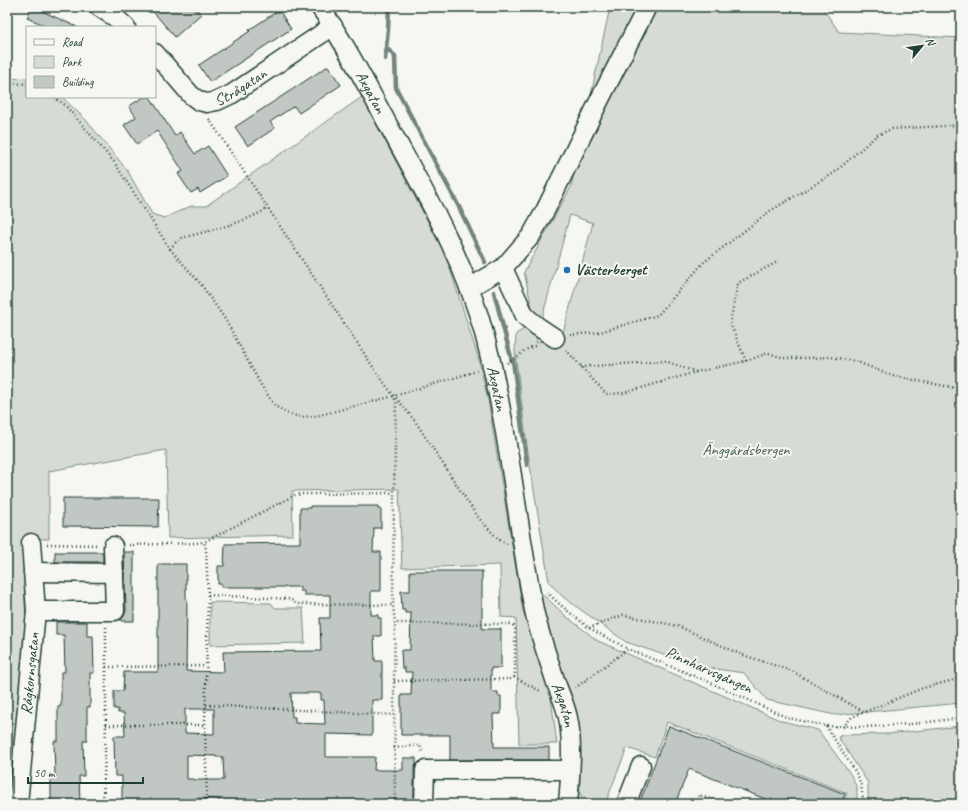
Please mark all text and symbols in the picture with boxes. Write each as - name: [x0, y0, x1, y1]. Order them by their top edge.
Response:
- legend: [26, 26, 156, 98]
- north arrow: [902, 26, 942, 66]
- text: Road: [62, 34, 84, 50]
- text: N: [923, 35, 940, 49]
- text: Park: [62, 54, 83, 70]
- street label: Strågatan: [211, 63, 271, 111]
- street label: Axgatan: [351, 67, 390, 118]
- text: Building: [62, 74, 94, 90]
- place label: Västerberget: [575, 260, 648, 280]
- marker: Västerberget: [562, 265, 572, 275]
- street label: Axgatan: [482, 364, 511, 413]
- park label: Änggårdsbergen: [702, 440, 790, 460]
- street label: Rågkornsgatan: [16, 631, 44, 716]
- street label: Pinnharvsgången: [662, 642, 756, 698]
- street label: Axgatan: [547, 680, 580, 729]
- scale bar: [28, 759, 143, 785]
- text: 50 m: [34, 765, 56, 781]

